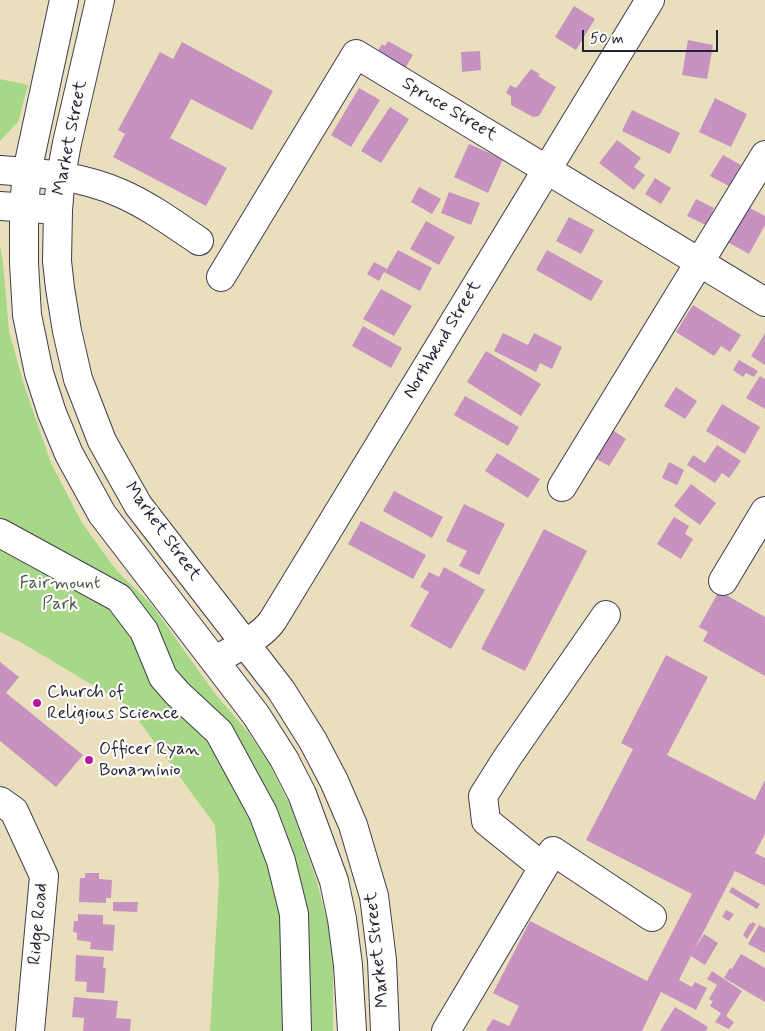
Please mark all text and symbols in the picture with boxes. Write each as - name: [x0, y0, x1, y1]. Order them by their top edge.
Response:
- scale bar: [585, 20, 721, 52]
- text: 50 m: [590, 29, 624, 49]
- street label: Spruce Street: [398, 73, 500, 147]
- street label: Market Street: [49, 79, 93, 197]
- street label: Northbend Street: [399, 277, 487, 403]
- street label: Market Street: [119, 479, 205, 585]
- park label: Fairmount Park: [20, 573, 100, 616]
- place label: Church of Religious Science: [47, 682, 179, 724]
- marker: Church of Religious Science: [31, 697, 43, 709]
- place label: Officer Ryan Bonaminio: [99, 739, 199, 782]
- marker: Officer Ryan Bonaminio: [83, 754, 95, 766]
- street label: Ridge Road: [25, 882, 53, 966]
- street label: Market Street: [361, 891, 395, 1009]

